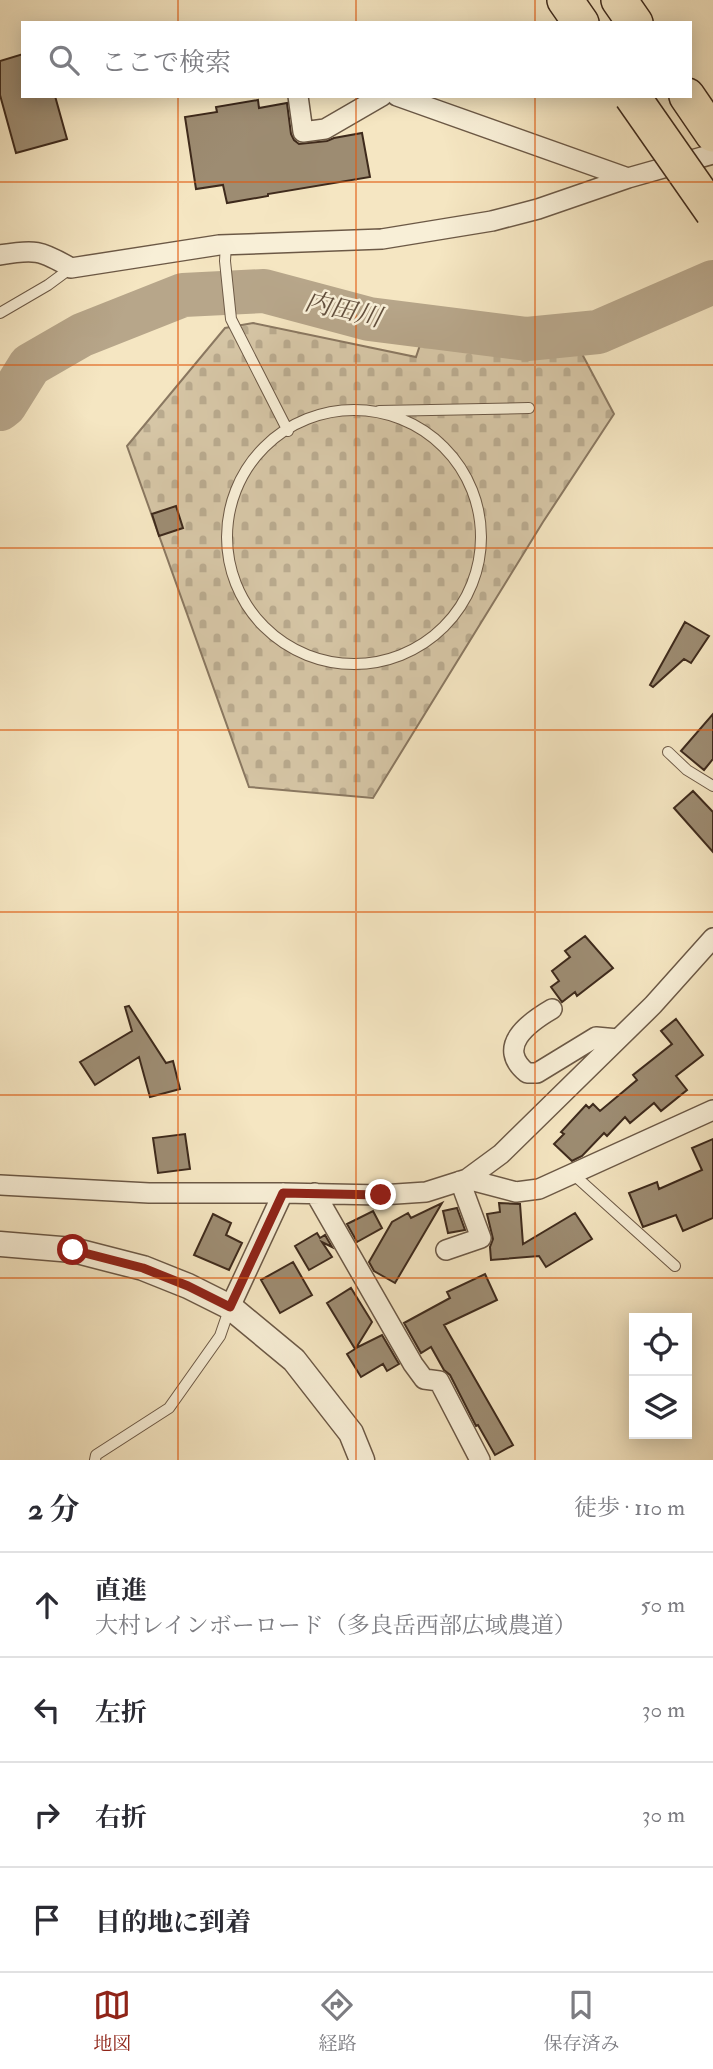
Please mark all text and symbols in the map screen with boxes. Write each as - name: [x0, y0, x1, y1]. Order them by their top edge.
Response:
- search box: [21, 21, 692, 98]
- icon: search: [45, 41, 83, 79]
- text: ここで検索: [101, 47, 231, 79]
- water label: 内田川: [301, 286, 388, 335]
- route end: [365, 1179, 396, 1210]
- route start: [57, 1234, 88, 1265]
- map controls: [629, 1313, 692, 1439]
- button: locate: [629, 1313, 692, 1376]
- button: layers: [629, 1376, 692, 1439]
- text: 2 分: [28, 1491, 80, 1528]
- text: 徒歩 · 110 m: [574, 1493, 685, 1522]
- text: 直進: [95, 1575, 147, 1607]
- icon: ahead: [28, 1586, 66, 1624]
- text: 50 m: [641, 1590, 685, 1619]
- text: 大村レインボーロード（多良岳西部広域農道）: [95, 1611, 577, 1640]
- icon: left: [28, 1691, 66, 1729]
- text: 30 m: [642, 1695, 685, 1724]
- text: 左折: [95, 1697, 147, 1729]
- icon: right: [28, 1796, 66, 1834]
- text: 30 m: [642, 1800, 685, 1829]
- text: 右折: [95, 1802, 147, 1834]
- icon: arrive: [28, 1901, 66, 1939]
- text: 目的地に到着: [95, 1907, 251, 1939]
- tab: 地図: [93, 1986, 132, 2056]
- tab: 経路: [318, 1986, 357, 2056]
- tab: 保存済み: [543, 1986, 620, 2056]

